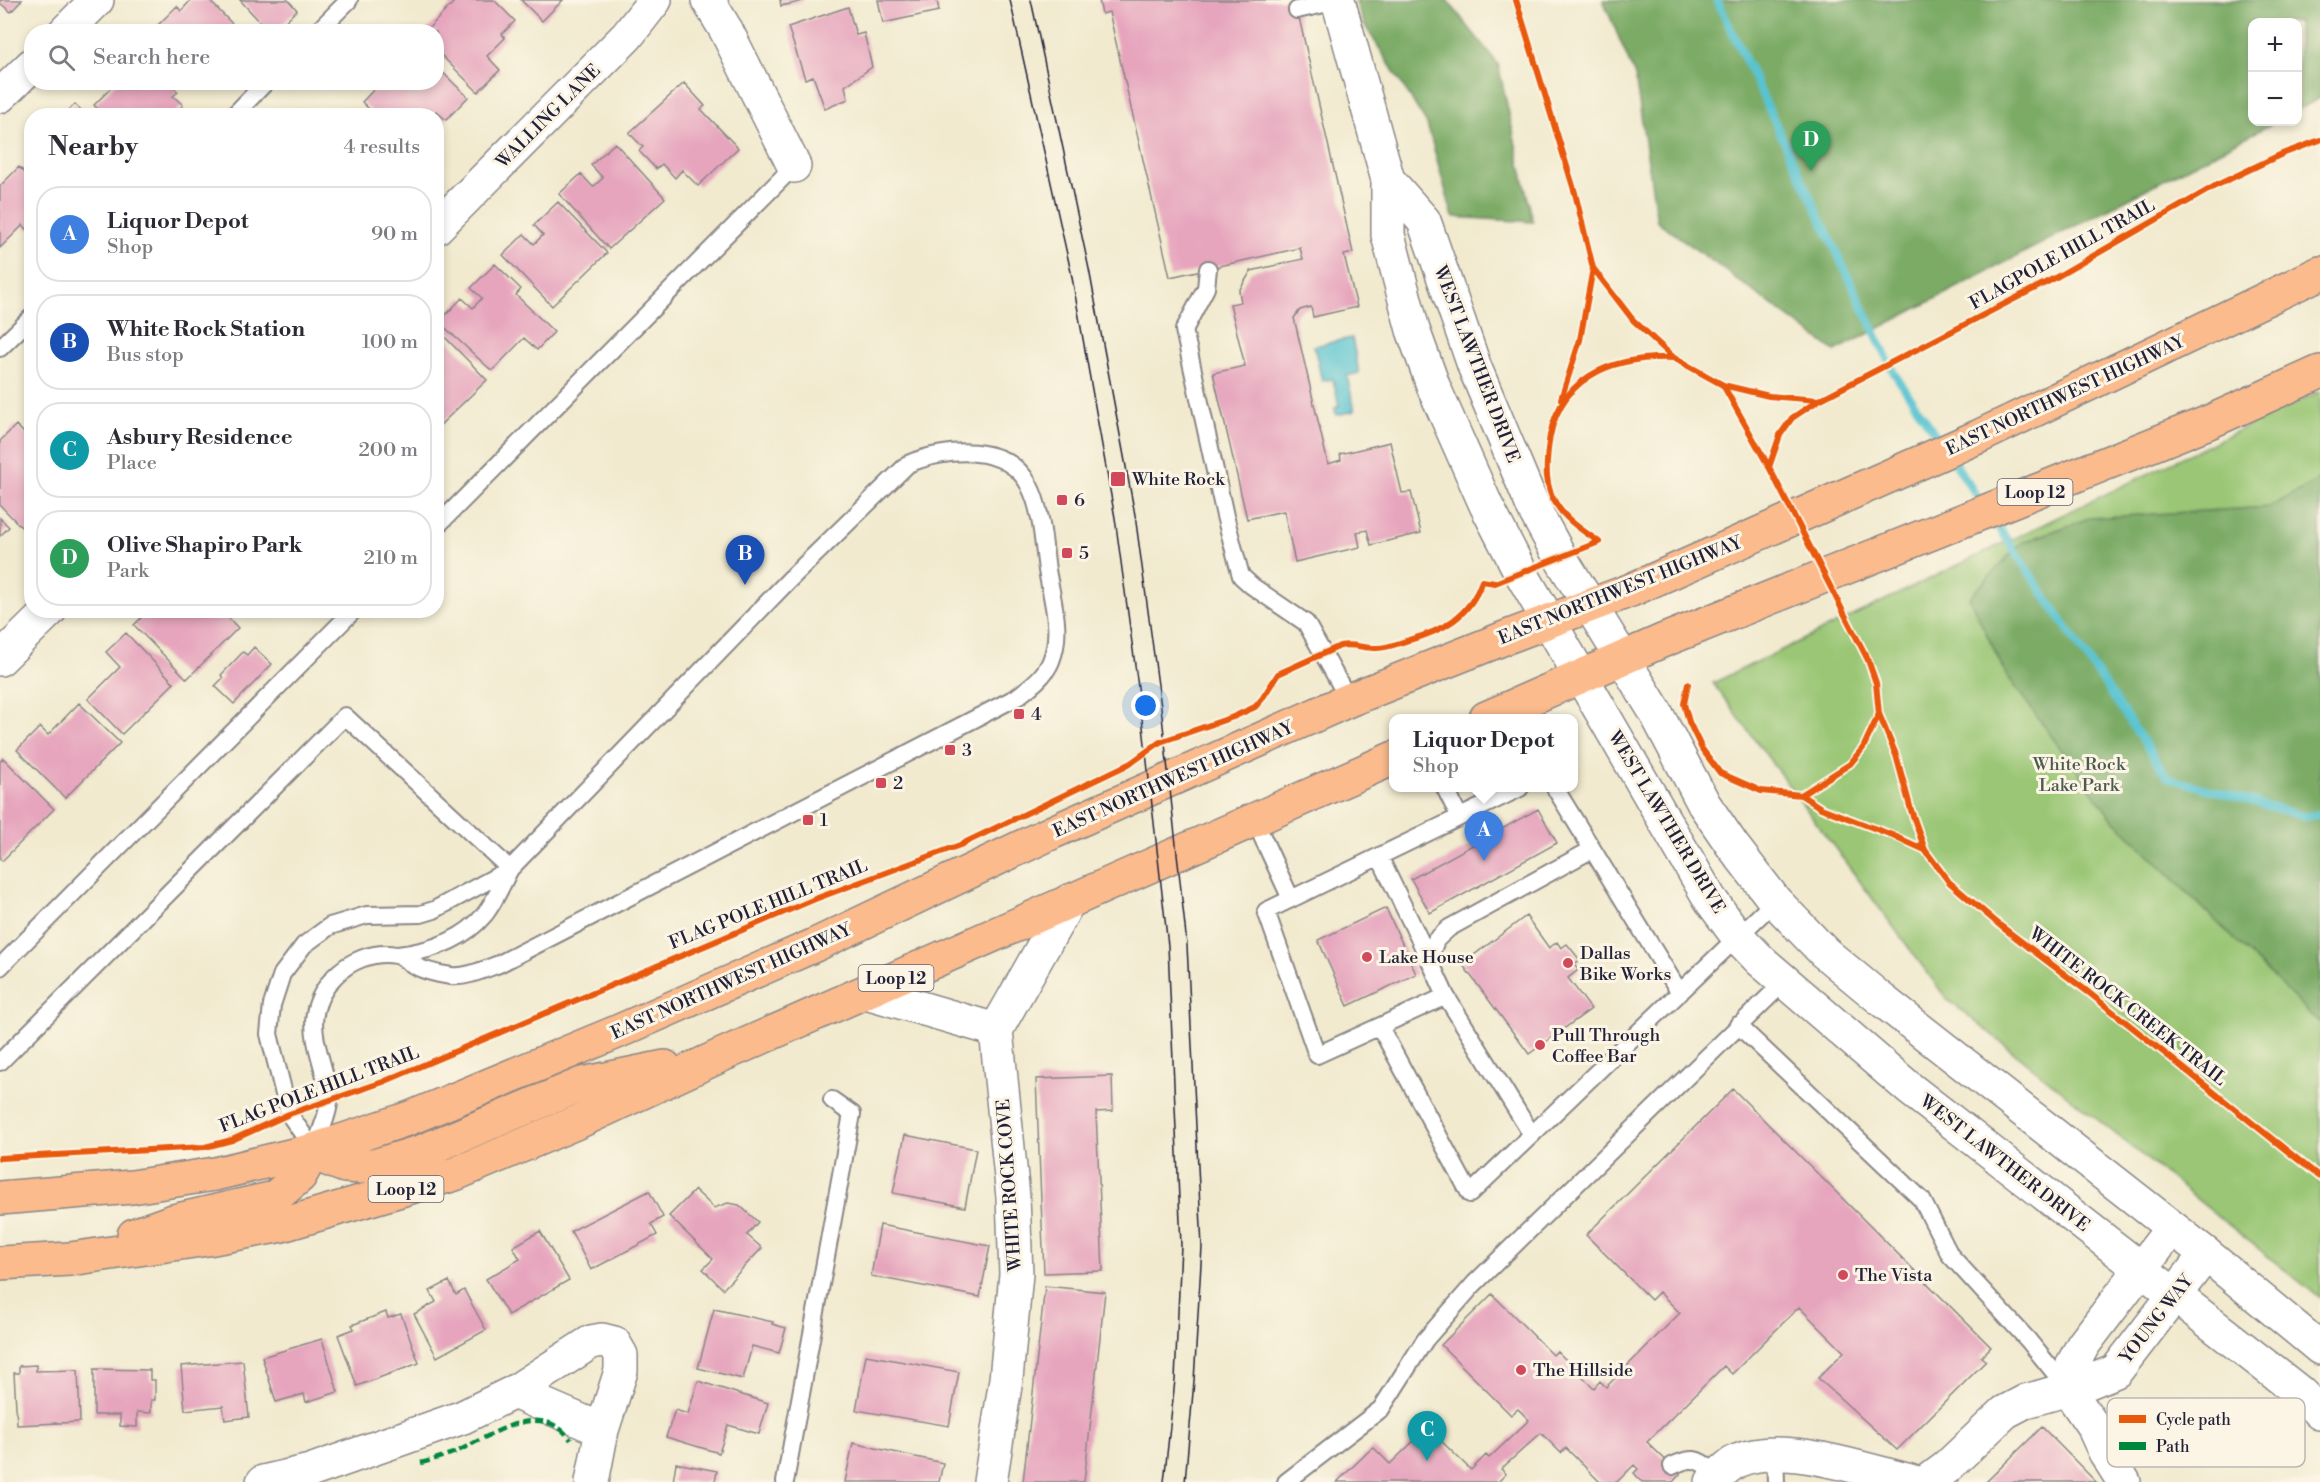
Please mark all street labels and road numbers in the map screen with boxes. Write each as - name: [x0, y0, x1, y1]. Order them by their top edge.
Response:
- street label: WALLING LANE: [491, 59, 605, 174]
- street label: FLAGPOLE HILL TRAIL: [1966, 194, 2159, 315]
- street label: WEST LAWTHER DRIVE: [1428, 261, 1525, 466]
- street label: EAST NORTHWEST HIGHWAY: [1942, 329, 2189, 461]
- road number: Loop 12: [1998, 479, 2072, 505]
- street label: EAST NORTHWEST HIGHWAY: [1495, 531, 1746, 650]
- street label: EAST NORTHWEST HIGHWAY: [1049, 715, 1298, 843]
- street label: WEST LAWTHER DRIVE: [1602, 726, 1730, 918]
- street label: FLAG POLE HILL TRAIL: [666, 854, 871, 955]
- street label: EAST NORTHWEST HIGHWAY: [607, 917, 856, 1045]
- street label: WHITE ROCK CREEK TRAIL: [2023, 921, 2231, 1091]
- road number: Loop 12: [858, 965, 934, 991]
- street label: FLAG POLE HILL TRAIL: [216, 1041, 422, 1138]
- street label: WEST LAWTHER DRIVE: [1914, 1089, 2094, 1237]
- street label: WHITE ROCK COVE: [992, 1098, 1027, 1273]
- road number: Loop 12: [368, 1176, 444, 1202]
- street label: YOUNG WAY: [2114, 1269, 2199, 1369]

